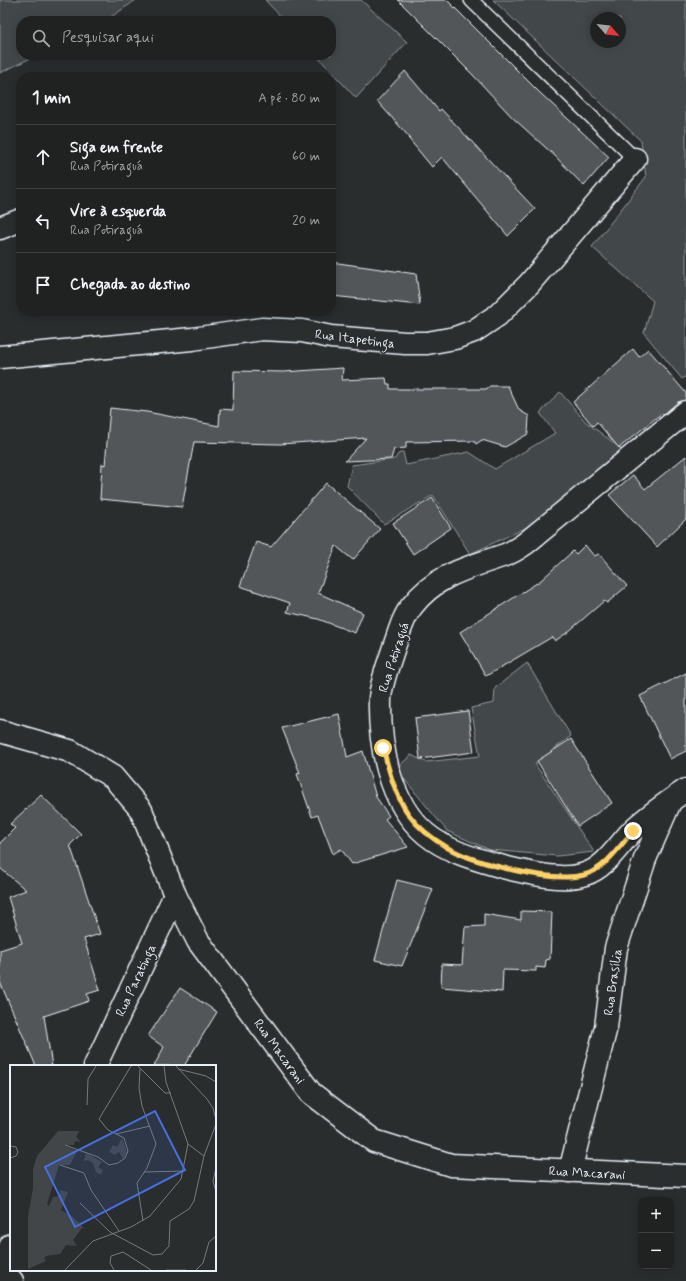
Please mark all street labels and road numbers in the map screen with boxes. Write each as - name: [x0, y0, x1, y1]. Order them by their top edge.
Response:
- street label: Rua Itapetinga: [314, 326, 396, 355]
- street label: Rua Potiraguá: [375, 620, 416, 695]
- street label: Rua Paratinga: [112, 941, 163, 1020]
- street label: Rua Brasília: [600, 947, 627, 1017]
- street label: Rua Macarani: [249, 1016, 308, 1088]
- street label: Rua Macarani: [548, 1163, 626, 1184]

